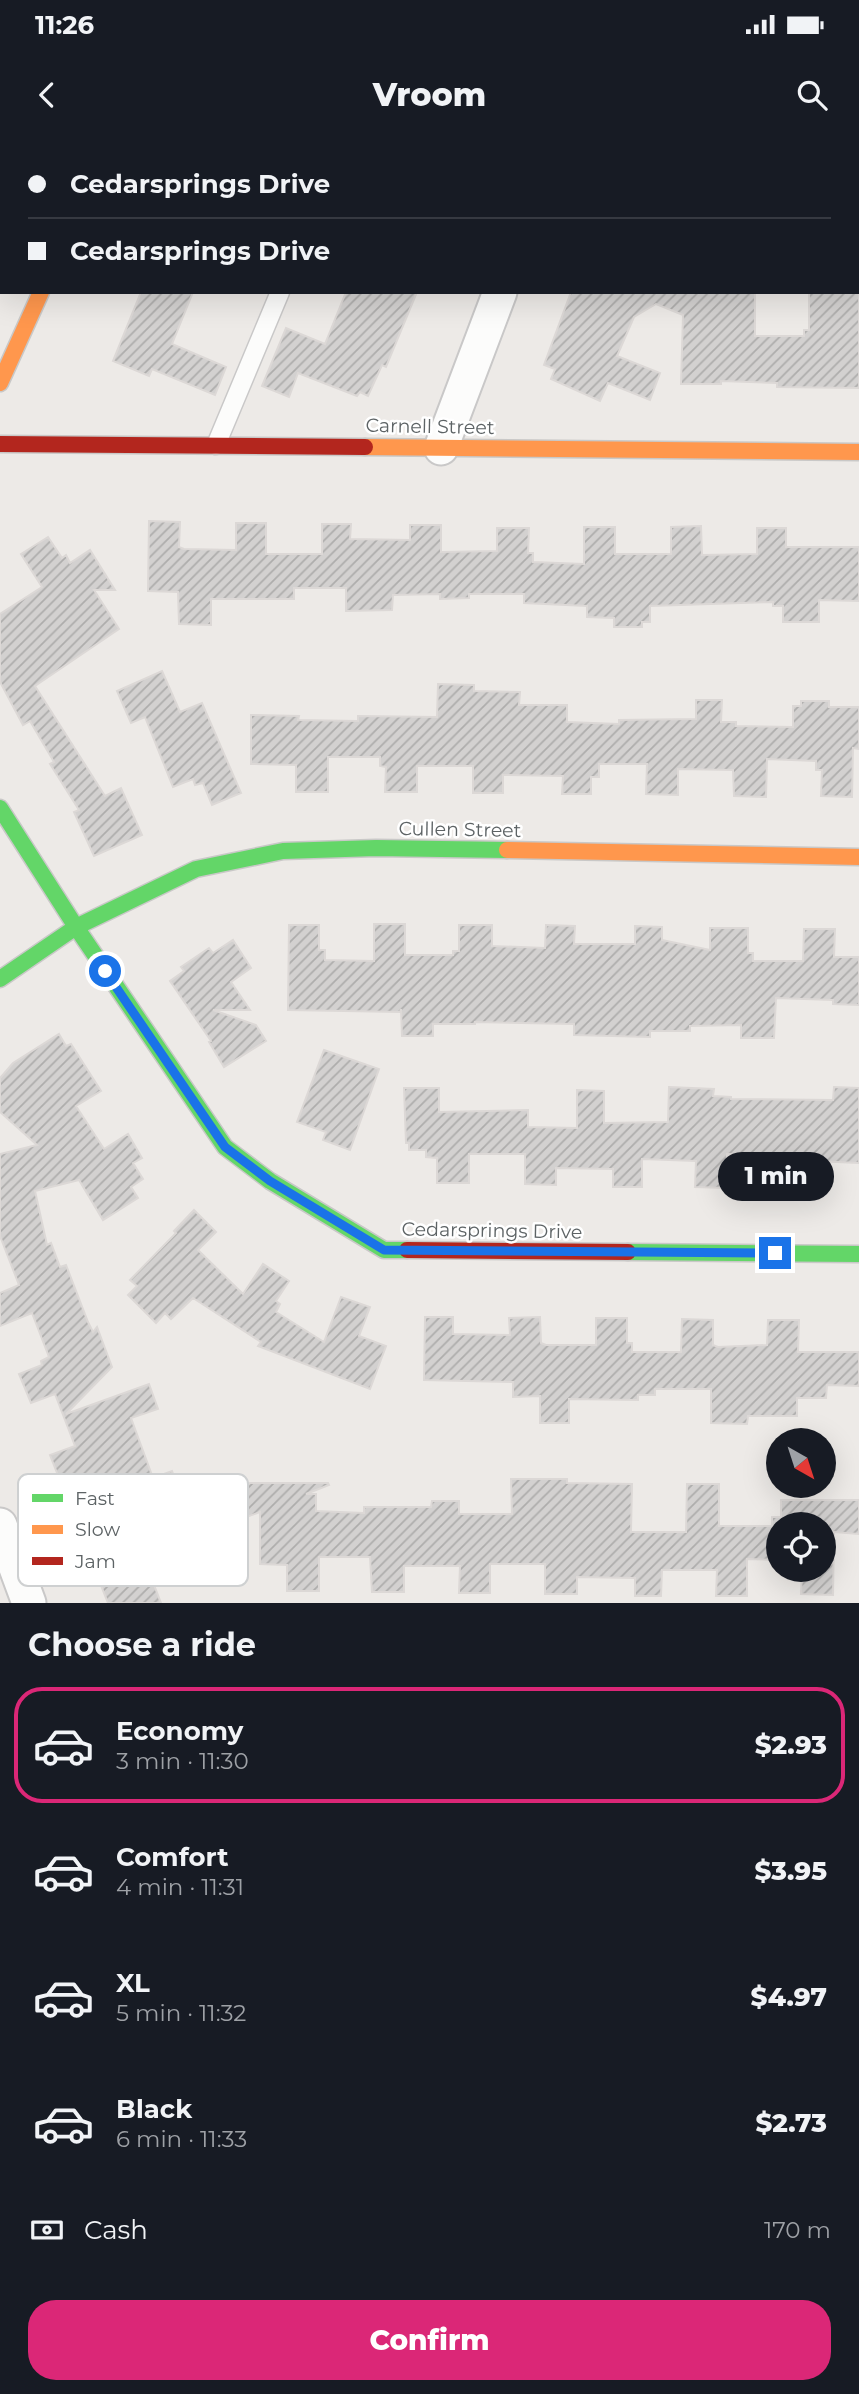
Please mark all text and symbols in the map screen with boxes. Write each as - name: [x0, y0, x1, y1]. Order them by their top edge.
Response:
- text: 11:26: [35, 9, 94, 41]
- text: Vroom: [373, 75, 486, 114]
- icon: back: [28, 76, 66, 114]
- icon: search: [793, 76, 831, 114]
- text: Cedarsprings Drive: [70, 168, 330, 200]
- text: Cedarsprings Drive: [70, 235, 330, 267]
- street label: Carnell Street: [365, 414, 495, 439]
- street label: Cullen Street: [398, 817, 522, 842]
- route start: [89, 955, 121, 987]
- callout: 1 min: [717, 1152, 833, 1200]
- text: 1 min: [744, 1162, 808, 1190]
- street label: Cedarsprings Drive: [401, 1217, 583, 1244]
- route end: [759, 1237, 791, 1269]
- north arrow: [766, 1428, 836, 1498]
- map controls: [766, 1428, 836, 1582]
- legend: [18, 1474, 248, 1586]
- text: Fast: [75, 1487, 115, 1510]
- button: locate: [766, 1512, 836, 1582]
- text: Slow: [75, 1518, 120, 1541]
- text: Jam: [74, 1550, 116, 1573]
- text: Choose a ride: [28, 1625, 256, 1664]
- icon: car: [32, 1714, 95, 1777]
- text: Economy: [116, 1715, 243, 1747]
- text: $2.93: [755, 1729, 827, 1761]
- text: 3 min · 11:30: [116, 1747, 249, 1775]
- icon: car: [32, 1840, 95, 1903]
- text: Comfort: [116, 1841, 228, 1873]
- text: $3.95: [755, 1855, 827, 1887]
- text: 4 min · 11:31: [116, 1873, 244, 1901]
- icon: car: [32, 1966, 95, 2029]
- text: XL: [116, 1967, 150, 1999]
- text: $4.97: [751, 1981, 827, 2013]
- text: 5 min · 11:32: [116, 1999, 246, 2027]
- icon: car: [32, 2092, 95, 2155]
- text: Black: [116, 2093, 192, 2125]
- text: $2.73: [756, 2107, 827, 2139]
- text: 6 min · 11:33: [116, 2125, 247, 2153]
- icon: cash: [28, 2211, 66, 2249]
- text: Cash: [84, 2214, 148, 2246]
- text: 170 m: [764, 2216, 831, 2244]
- button: Confirm: [28, 2300, 831, 2380]

